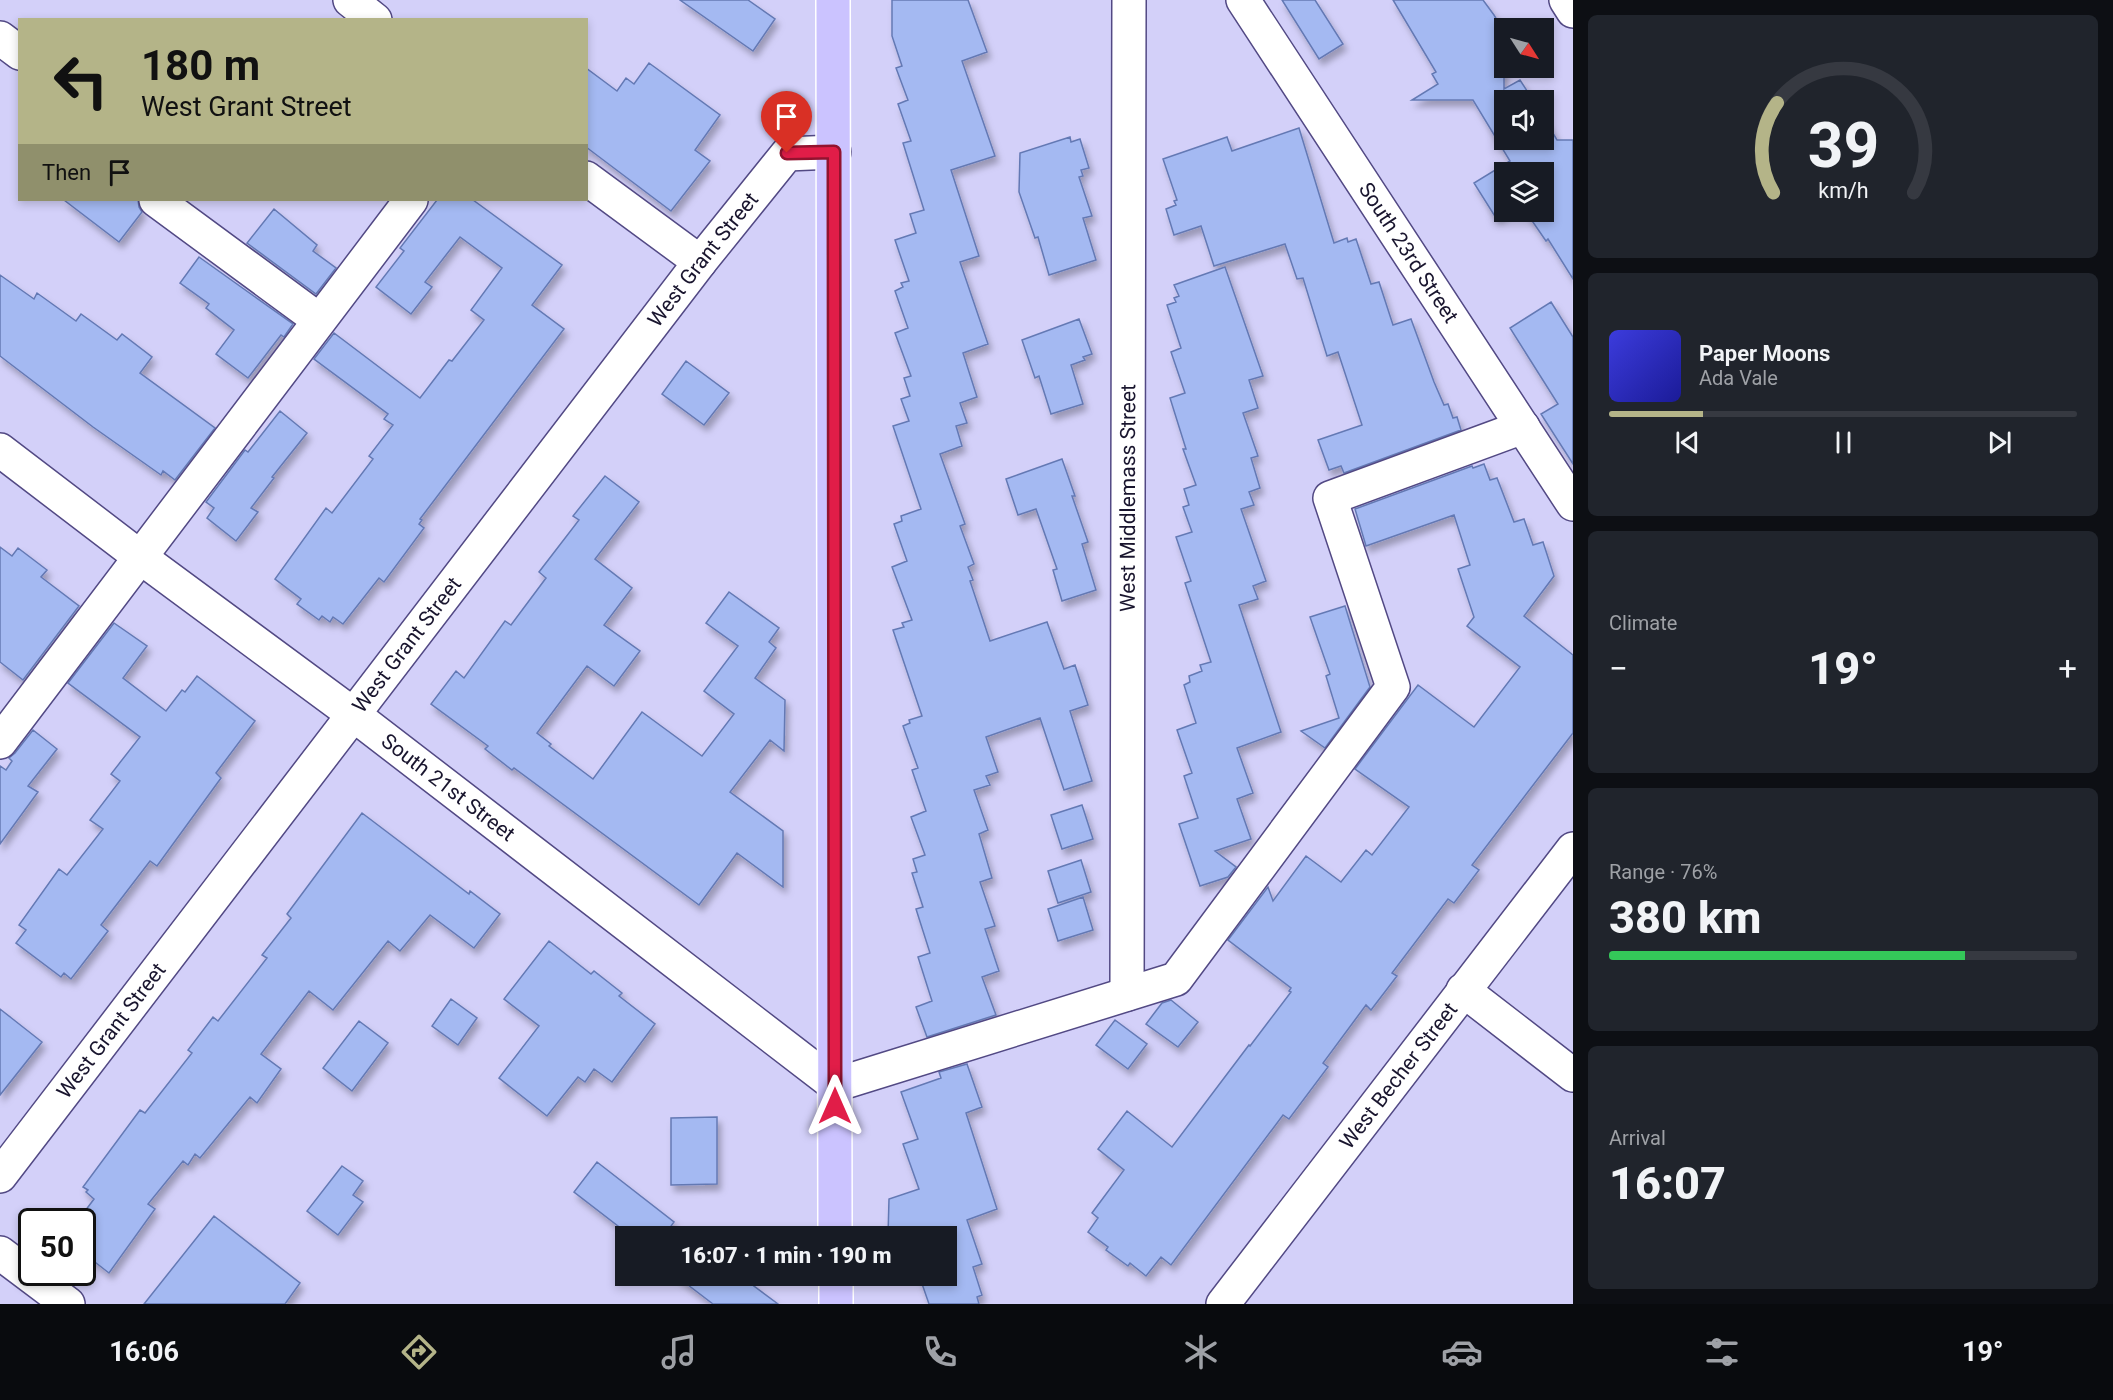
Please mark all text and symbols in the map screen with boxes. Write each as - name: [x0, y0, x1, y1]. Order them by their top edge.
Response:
- north arrow: [1494, 18, 1554, 78]
- map controls: [1494, 18, 1554, 222]
- text: 180 m: [141, 41, 260, 90]
- icon: left: [42, 42, 120, 120]
- button: sound: [1494, 90, 1554, 150]
- text: West Grant Street: [141, 91, 352, 123]
- pin: [761, 91, 812, 153]
- icon: arrive: [770, 100, 803, 133]
- text: 39: [1807, 110, 1879, 183]
- icon: arrive: [103, 156, 136, 189]
- text: Then: [42, 160, 91, 185]
- button: layers: [1494, 162, 1554, 222]
- street label: South 23rd Street: [1354, 178, 1463, 327]
- text: km/h: [1818, 179, 1868, 204]
- street label: West Grant Street: [643, 188, 763, 331]
- text: Paper Moons: [1699, 341, 1830, 366]
- text: Ada Vale: [1699, 366, 1778, 390]
- street label: West Middlemass Street: [1116, 384, 1140, 612]
- icon: previous: [1671, 426, 1704, 459]
- icon: pause: [1827, 426, 1860, 459]
- icon: next: [1983, 426, 2016, 459]
- street label: West Grant Street: [347, 572, 466, 717]
- text: Climate: [1609, 611, 1677, 635]
- text: 19°: [1808, 642, 1878, 695]
- text: −: [1609, 649, 1628, 688]
- text: +: [2058, 649, 2077, 688]
- street label: South 21st Street: [377, 729, 520, 846]
- text: Range · 76%: [1609, 860, 1717, 884]
- text: 380 km: [1609, 891, 1761, 944]
- street label: West Grant Street: [52, 958, 171, 1103]
- street label: West Becher Street: [1335, 998, 1462, 1154]
- position arrow: [803, 1074, 867, 1138]
- text: Arrival: [1609, 1126, 1666, 1150]
- text: 16:07: [1609, 1157, 1726, 1210]
- speed limit sign: 50: [18, 1208, 96, 1286]
- text: 16:07 · 1 min · 190 m: [681, 1243, 891, 1268]
- icon: directions: [398, 1331, 440, 1373]
- icon: music: [658, 1331, 700, 1373]
- icon: phone: [919, 1331, 961, 1373]
- icon: climate: [1180, 1331, 1222, 1373]
- icon: car: [1441, 1331, 1483, 1373]
- icon: filters: [1701, 1331, 1743, 1373]
- text: 16:06: [109, 1336, 179, 1368]
- text: 19°: [1962, 1336, 2004, 1368]

